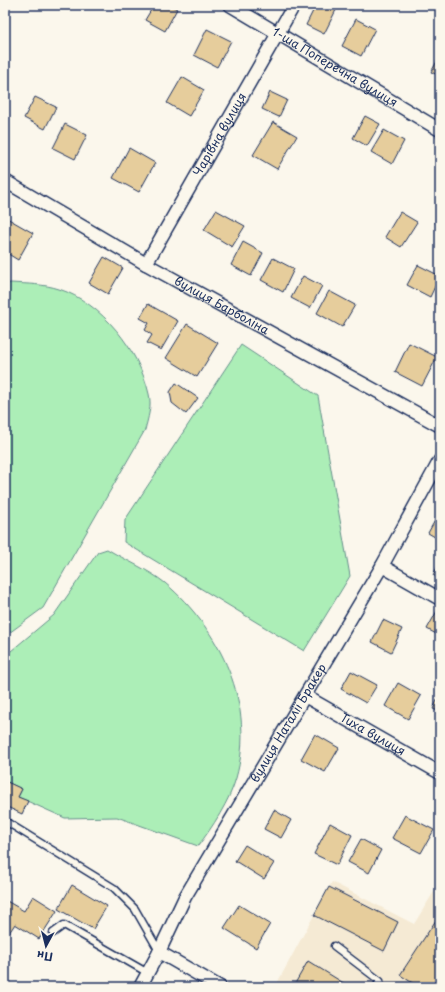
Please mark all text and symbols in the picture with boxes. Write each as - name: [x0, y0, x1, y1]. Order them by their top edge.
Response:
- street label: 1-ша Поперечна вулиця: [269, 22, 401, 111]
- street label: Чарівна вулиця: [188, 89, 250, 179]
- street label: вулиця Барболіна: [171, 271, 273, 339]
- street label: вулиця Наталії Бракер: [245, 660, 330, 785]
- street label: Тиха вулиця: [337, 708, 409, 760]
- north arrow: [26, 926, 66, 966]
- text: Пн: [36, 947, 54, 966]

